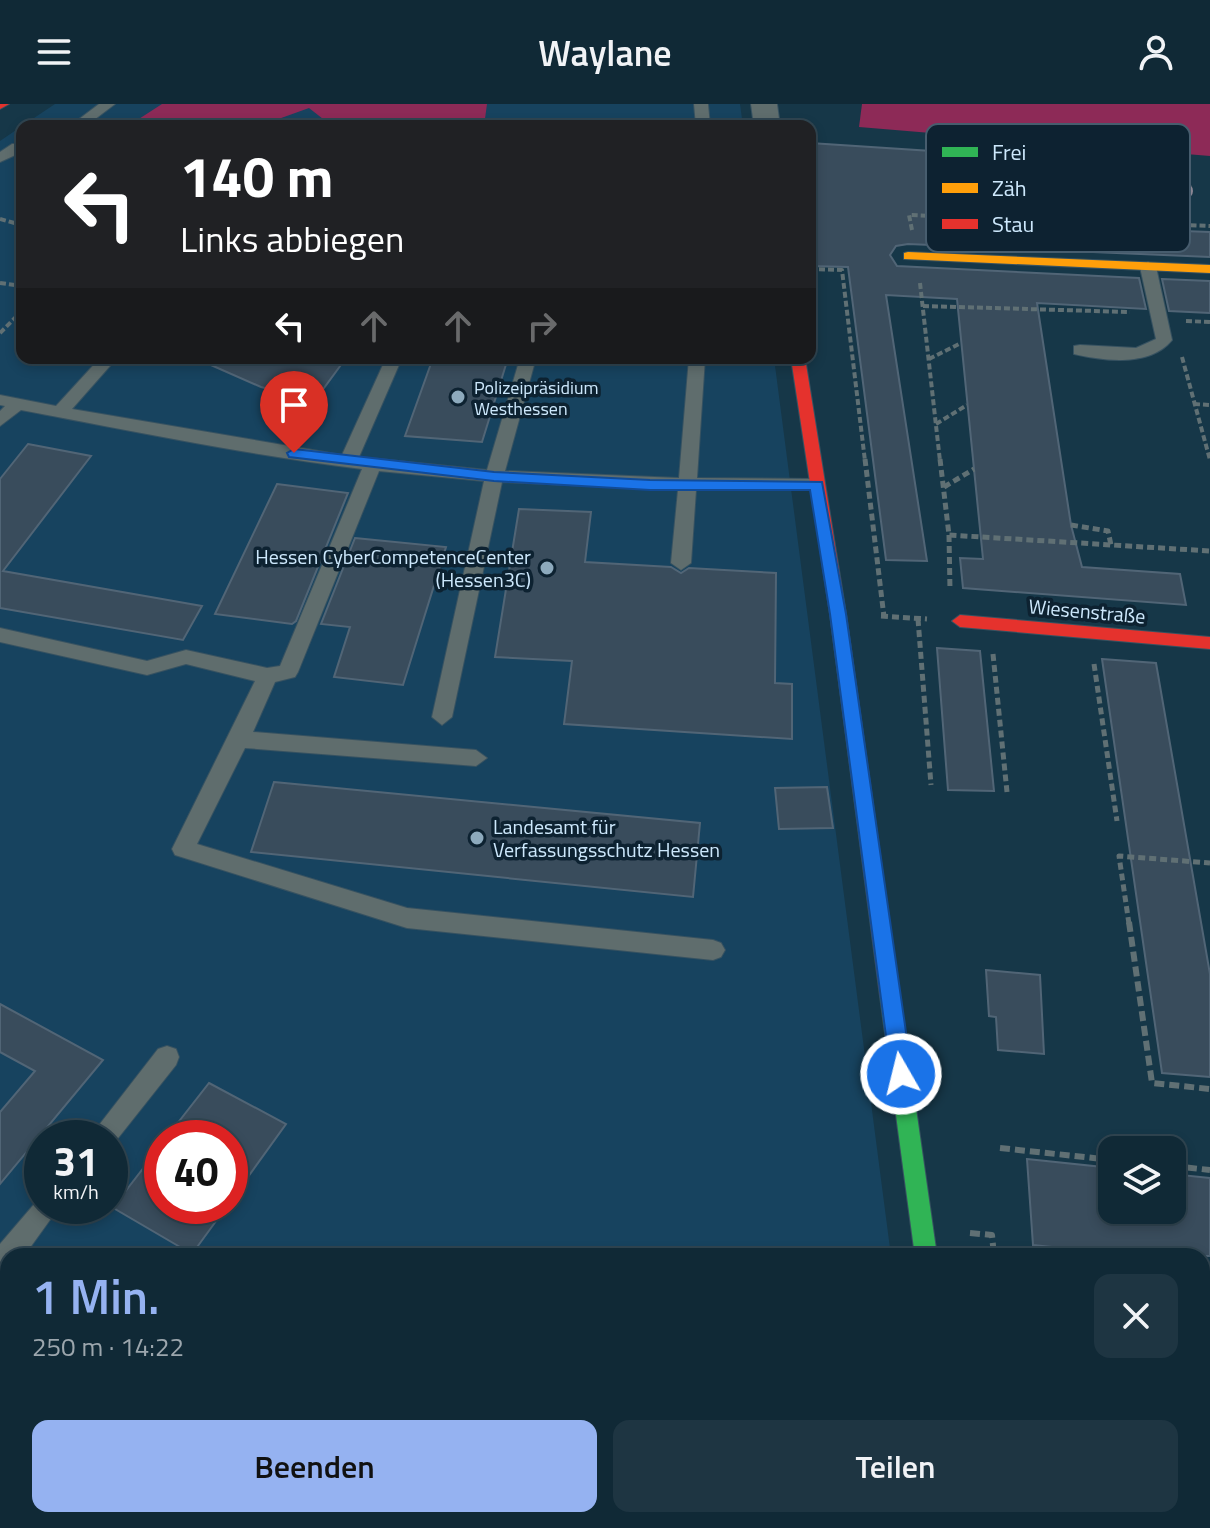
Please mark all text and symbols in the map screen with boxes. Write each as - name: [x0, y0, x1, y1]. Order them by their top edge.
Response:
- text: Waylane: [538, 25, 672, 80]
- icon: menu: [32, 30, 76, 74]
- icon: person: [1134, 30, 1178, 74]
- legend: [926, 124, 1190, 252]
- text: 140 m: [180, 134, 333, 219]
- text: Frei: [992, 135, 1026, 169]
- icon: left: [48, 152, 152, 256]
- text: Zäh: [992, 171, 1027, 205]
- text: Stau: [992, 207, 1034, 241]
- text: Links abbiegen: [180, 211, 404, 266]
- icon: left: [268, 304, 312, 348]
- icon: ahead: [352, 304, 396, 348]
- icon: ahead: [436, 304, 480, 348]
- icon: right: [520, 304, 564, 348]
- pin: [260, 371, 328, 453]
- place label: Polizeipräsidium Westhessen: [474, 374, 599, 422]
- icon: arrive: [272, 383, 316, 427]
- marker: Polizeipräsidium Westhessen: [449, 388, 467, 406]
- place label: Hessen CyberCompetenceCenter (Hessen3C): [255, 541, 531, 595]
- marker: Hessen CyberCompetenceCenter (Hessen3C): [538, 559, 556, 577]
- street label: Wiesenstraße: [1027, 590, 1147, 632]
- place label: Landesamt für Verfassungsschutz Hessen: [493, 811, 720, 865]
- marker: Landesamt für Verfassungsschutz Hessen: [468, 829, 486, 847]
- position arrow: [859, 1032, 943, 1116]
- speed limit sign: 40: [144, 1120, 248, 1224]
- text: 31: [54, 1131, 98, 1192]
- map controls: [1098, 1136, 1186, 1224]
- button: layers: [1098, 1136, 1186, 1224]
- text: km/h: [53, 1176, 99, 1207]
- text: 1 Min.: [32, 1260, 160, 1333]
- button: close: [1094, 1274, 1178, 1358]
- text: 250 m · 14:22: [32, 1327, 184, 1366]
- button: Beenden: [32, 1420, 597, 1512]
- button: Teilen: [613, 1420, 1178, 1512]

